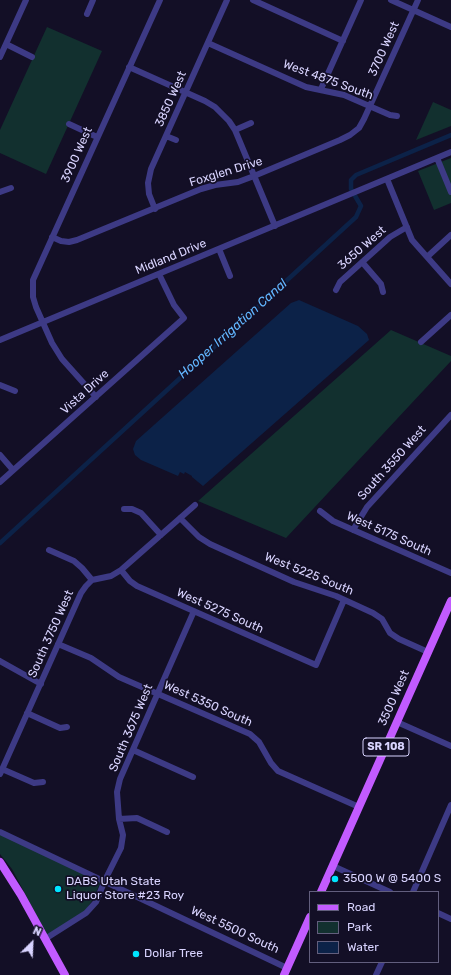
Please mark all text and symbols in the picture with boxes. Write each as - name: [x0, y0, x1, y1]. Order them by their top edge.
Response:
- street label: 3700 West: [366, 19, 402, 79]
- street label: West 4875 South: [281, 57, 375, 103]
- street label: 3850 West: [152, 69, 190, 129]
- street label: 3900 West: [58, 125, 96, 185]
- street label: Foxglen Drive: [188, 154, 264, 190]
- street label: 3650 West: [335, 223, 389, 273]
- street label: Midland Drive: [133, 236, 209, 278]
- water label: Hooper Irrigation Canal: [175, 276, 291, 382]
- street label: Vista Drive: [58, 367, 112, 417]
- street label: South 3550 West: [355, 423, 429, 503]
- street label: West 5175 South: [344, 509, 434, 559]
- street label: West 5225 South: [262, 550, 356, 598]
- street label: West 5275 South: [174, 585, 266, 637]
- street label: South 3750 West: [25, 588, 77, 680]
- street label: 3500 West: [375, 668, 413, 728]
- street label: West 5350 South: [161, 678, 255, 730]
- street label: South 3675 West: [106, 682, 156, 774]
- road number: SR 108: [363, 738, 409, 756]
- place label: 3500 W @ 5400 S: [343, 872, 441, 886]
- marker: 3500 W @ 5400 S: [330, 874, 340, 884]
- place label: DABS Utah State Liquor Store #23 Roy: [66, 875, 184, 903]
- marker: DABS Utah State Liquor Store #23 Roy: [53, 884, 63, 894]
- legend: [309, 891, 439, 963]
- text: Road: [347, 900, 375, 914]
- street label: West 5500 South: [189, 903, 281, 957]
- text: Park: [347, 920, 372, 934]
- north arrow: [12, 923, 52, 963]
- text: N: [31, 924, 43, 939]
- text: Water: [347, 940, 379, 954]
- place label: Dollar Tree: [144, 947, 203, 961]
- marker: Dollar Tree: [131, 949, 141, 959]

